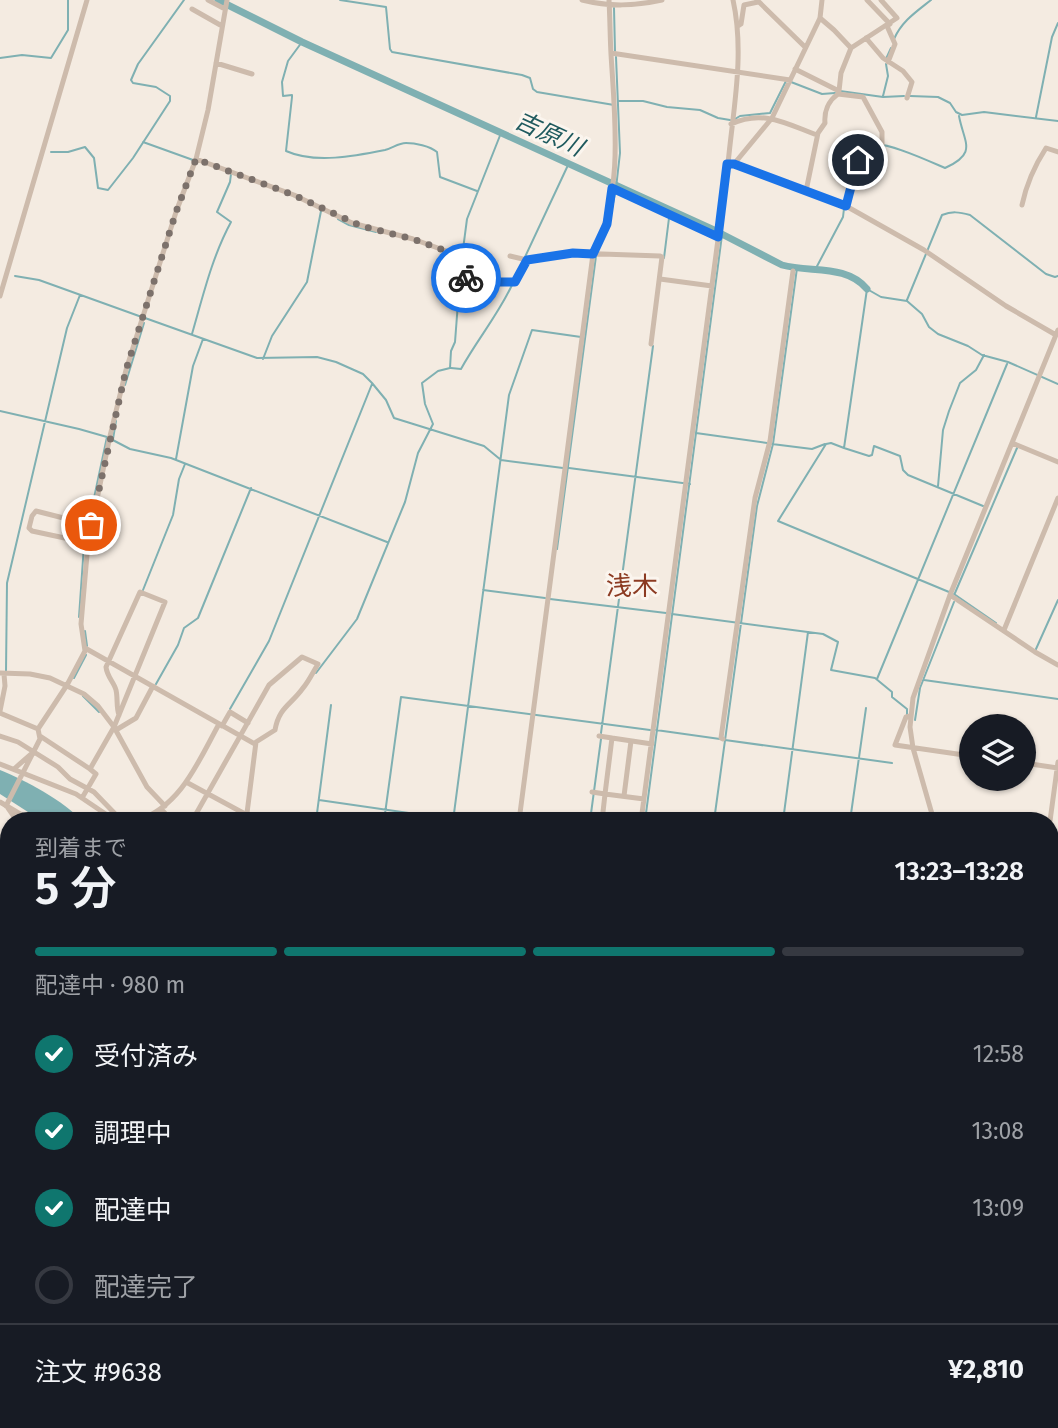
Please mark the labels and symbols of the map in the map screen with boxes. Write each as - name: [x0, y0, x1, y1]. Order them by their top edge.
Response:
- water label: 吉原川: [510, 106, 590, 163]
- pin: [828, 130, 888, 190]
- courier: [431, 243, 501, 313]
- pin: [61, 495, 121, 555]
- district label: 浅木: [606, 571, 658, 602]

